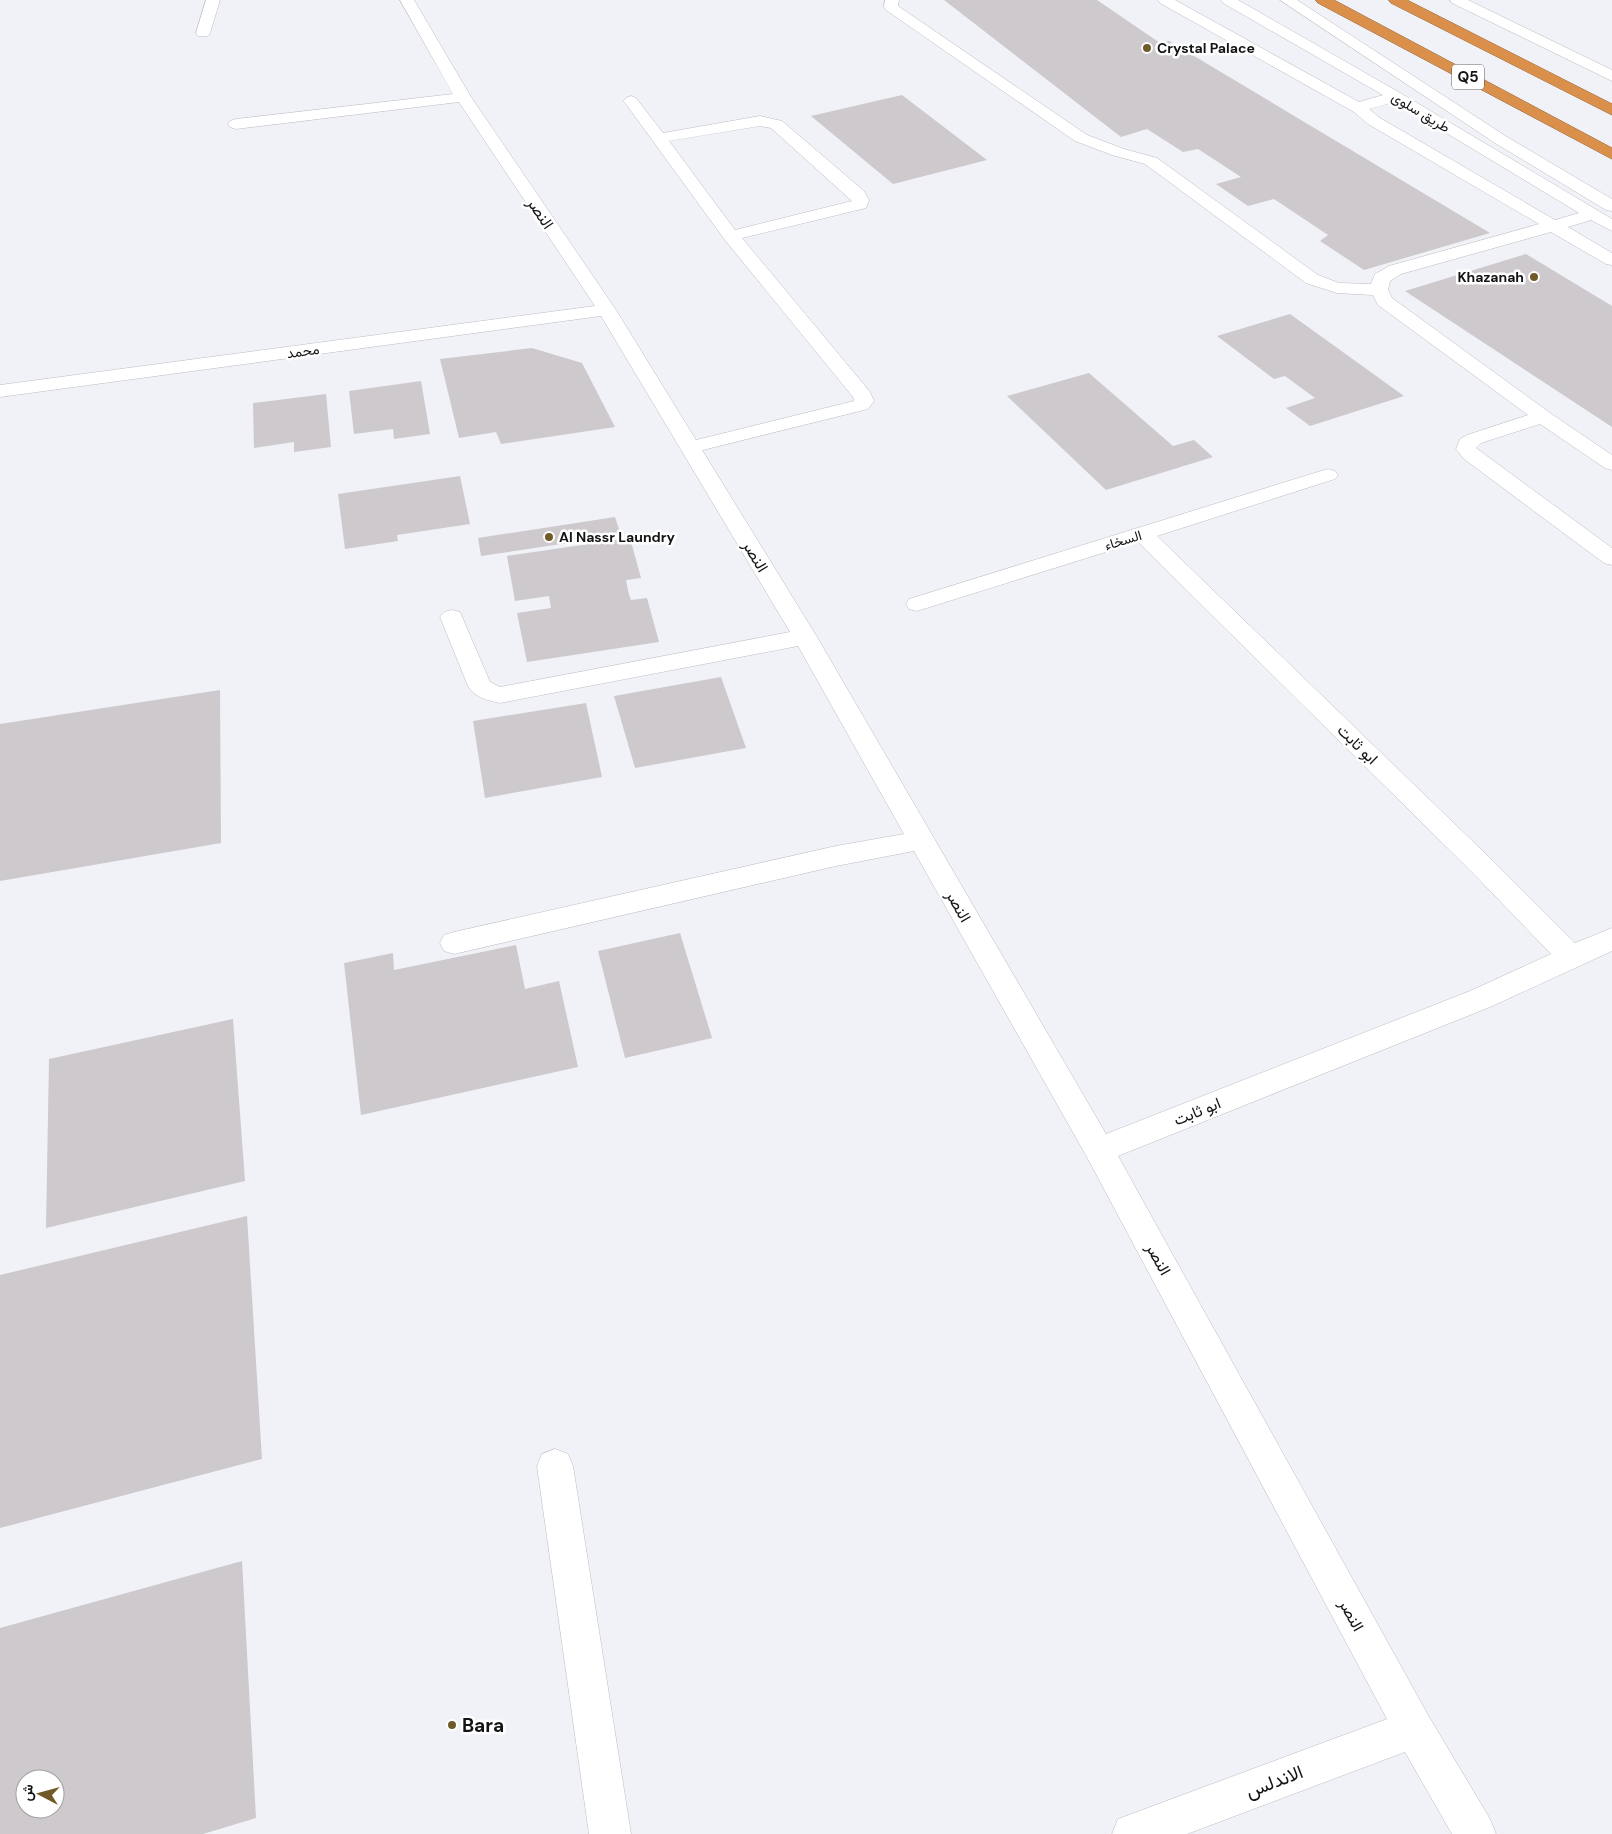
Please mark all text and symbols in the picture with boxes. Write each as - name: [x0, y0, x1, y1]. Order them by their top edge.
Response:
- place label: Crystal Palace: [1157, 39, 1255, 57]
- marker: Crystal Palace: [1141, 42, 1153, 54]
- road number: Q5: [1452, 64, 1484, 90]
- street label: طريق سلوى: [1389, 88, 1453, 136]
- street label: النصر: [522, 193, 559, 233]
- place label: Khazanah: [1457, 268, 1524, 286]
- marker: Khazanah: [1528, 271, 1540, 283]
- street label: محمد: [286, 340, 320, 362]
- street label: السخاء: [1102, 526, 1144, 554]
- place label: Al Nassr Laundry: [559, 528, 675, 546]
- marker: Al Nassr Laundry: [543, 531, 555, 543]
- street label: النصر: [737, 536, 773, 576]
- street label: ابو ثابت: [1333, 720, 1383, 769]
- street label: النصر: [941, 886, 976, 926]
- street label: ابو ثابت: [1171, 1093, 1224, 1130]
- street label: النصر: [1141, 1239, 1176, 1279]
- street label: النصر: [1334, 1595, 1369, 1635]
- place label: Bara: [462, 1713, 504, 1738]
- marker: Bara: [446, 1719, 458, 1731]
- street label: الاندلس: [1242, 1759, 1307, 1804]
- north arrow: [15, 1769, 65, 1819]
- text: ش: [17, 1783, 37, 1802]

